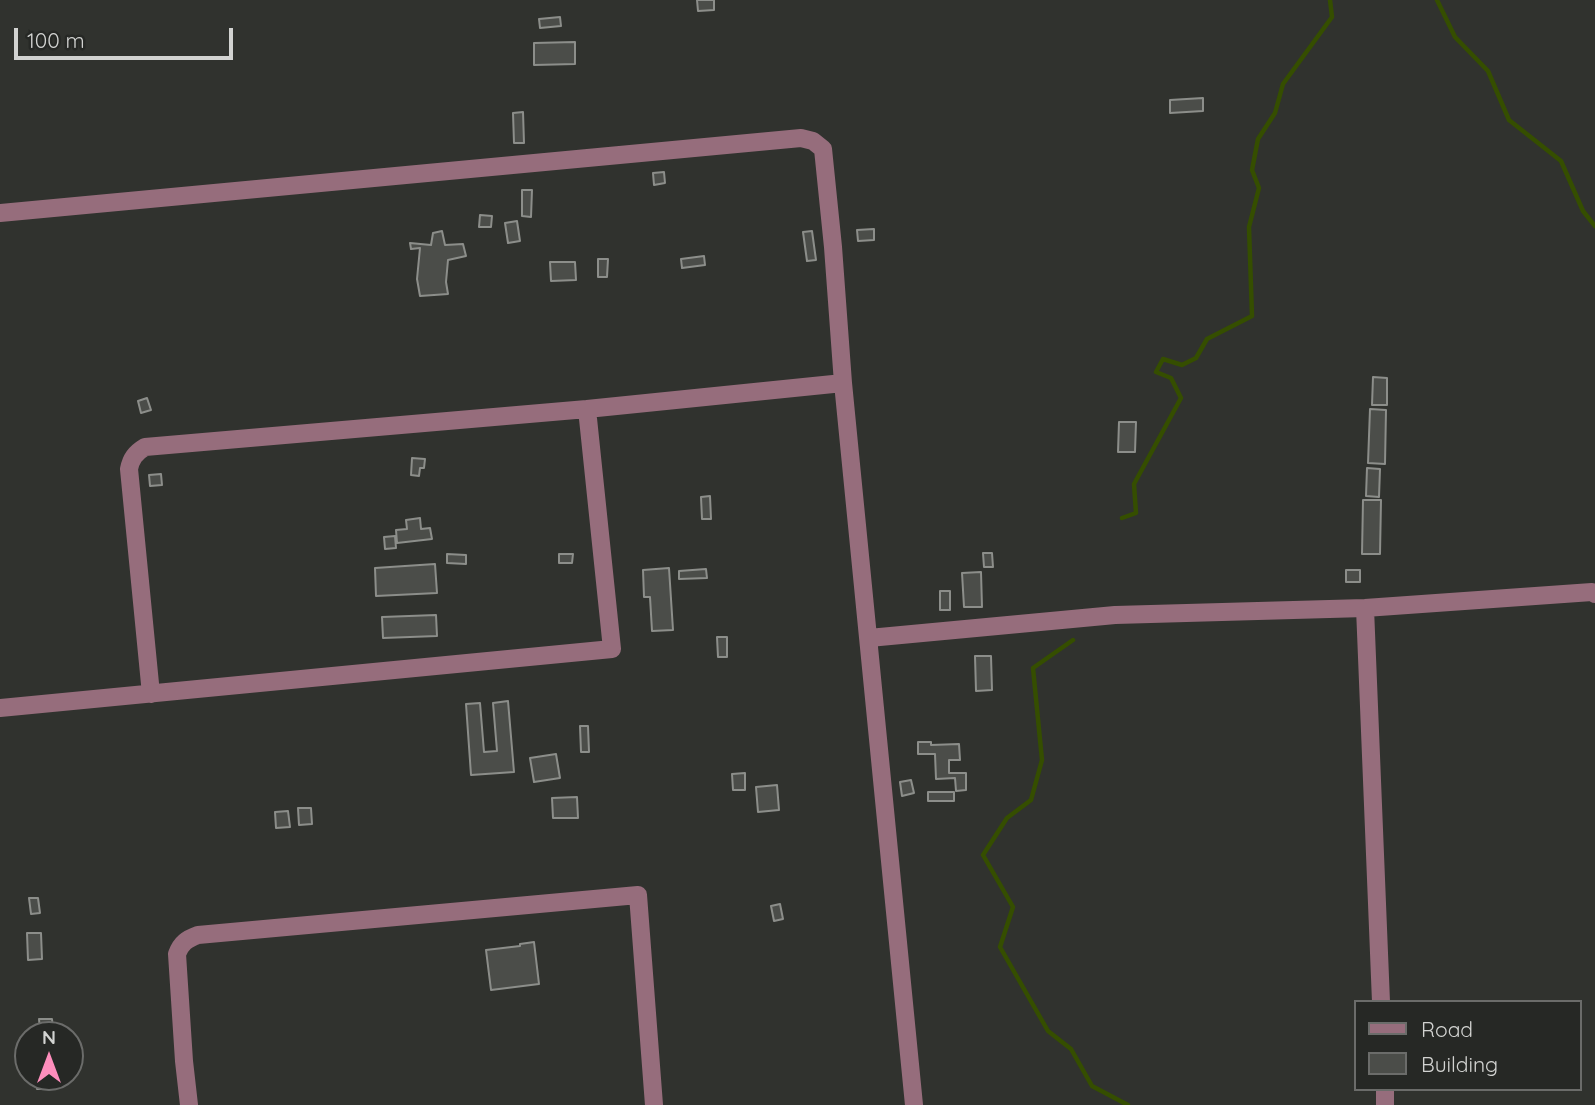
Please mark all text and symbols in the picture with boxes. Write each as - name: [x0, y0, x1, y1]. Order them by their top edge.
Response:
- scale bar: [18, 14, 236, 58]
- text: 100 m: [27, 27, 85, 53]
- legend: [1354, 1000, 1581, 1091]
- text: Road: [1421, 1016, 1473, 1042]
- north arrow: [14, 1021, 84, 1091]
- text: N: [42, 1025, 56, 1049]
- text: Building: [1421, 1051, 1498, 1077]

